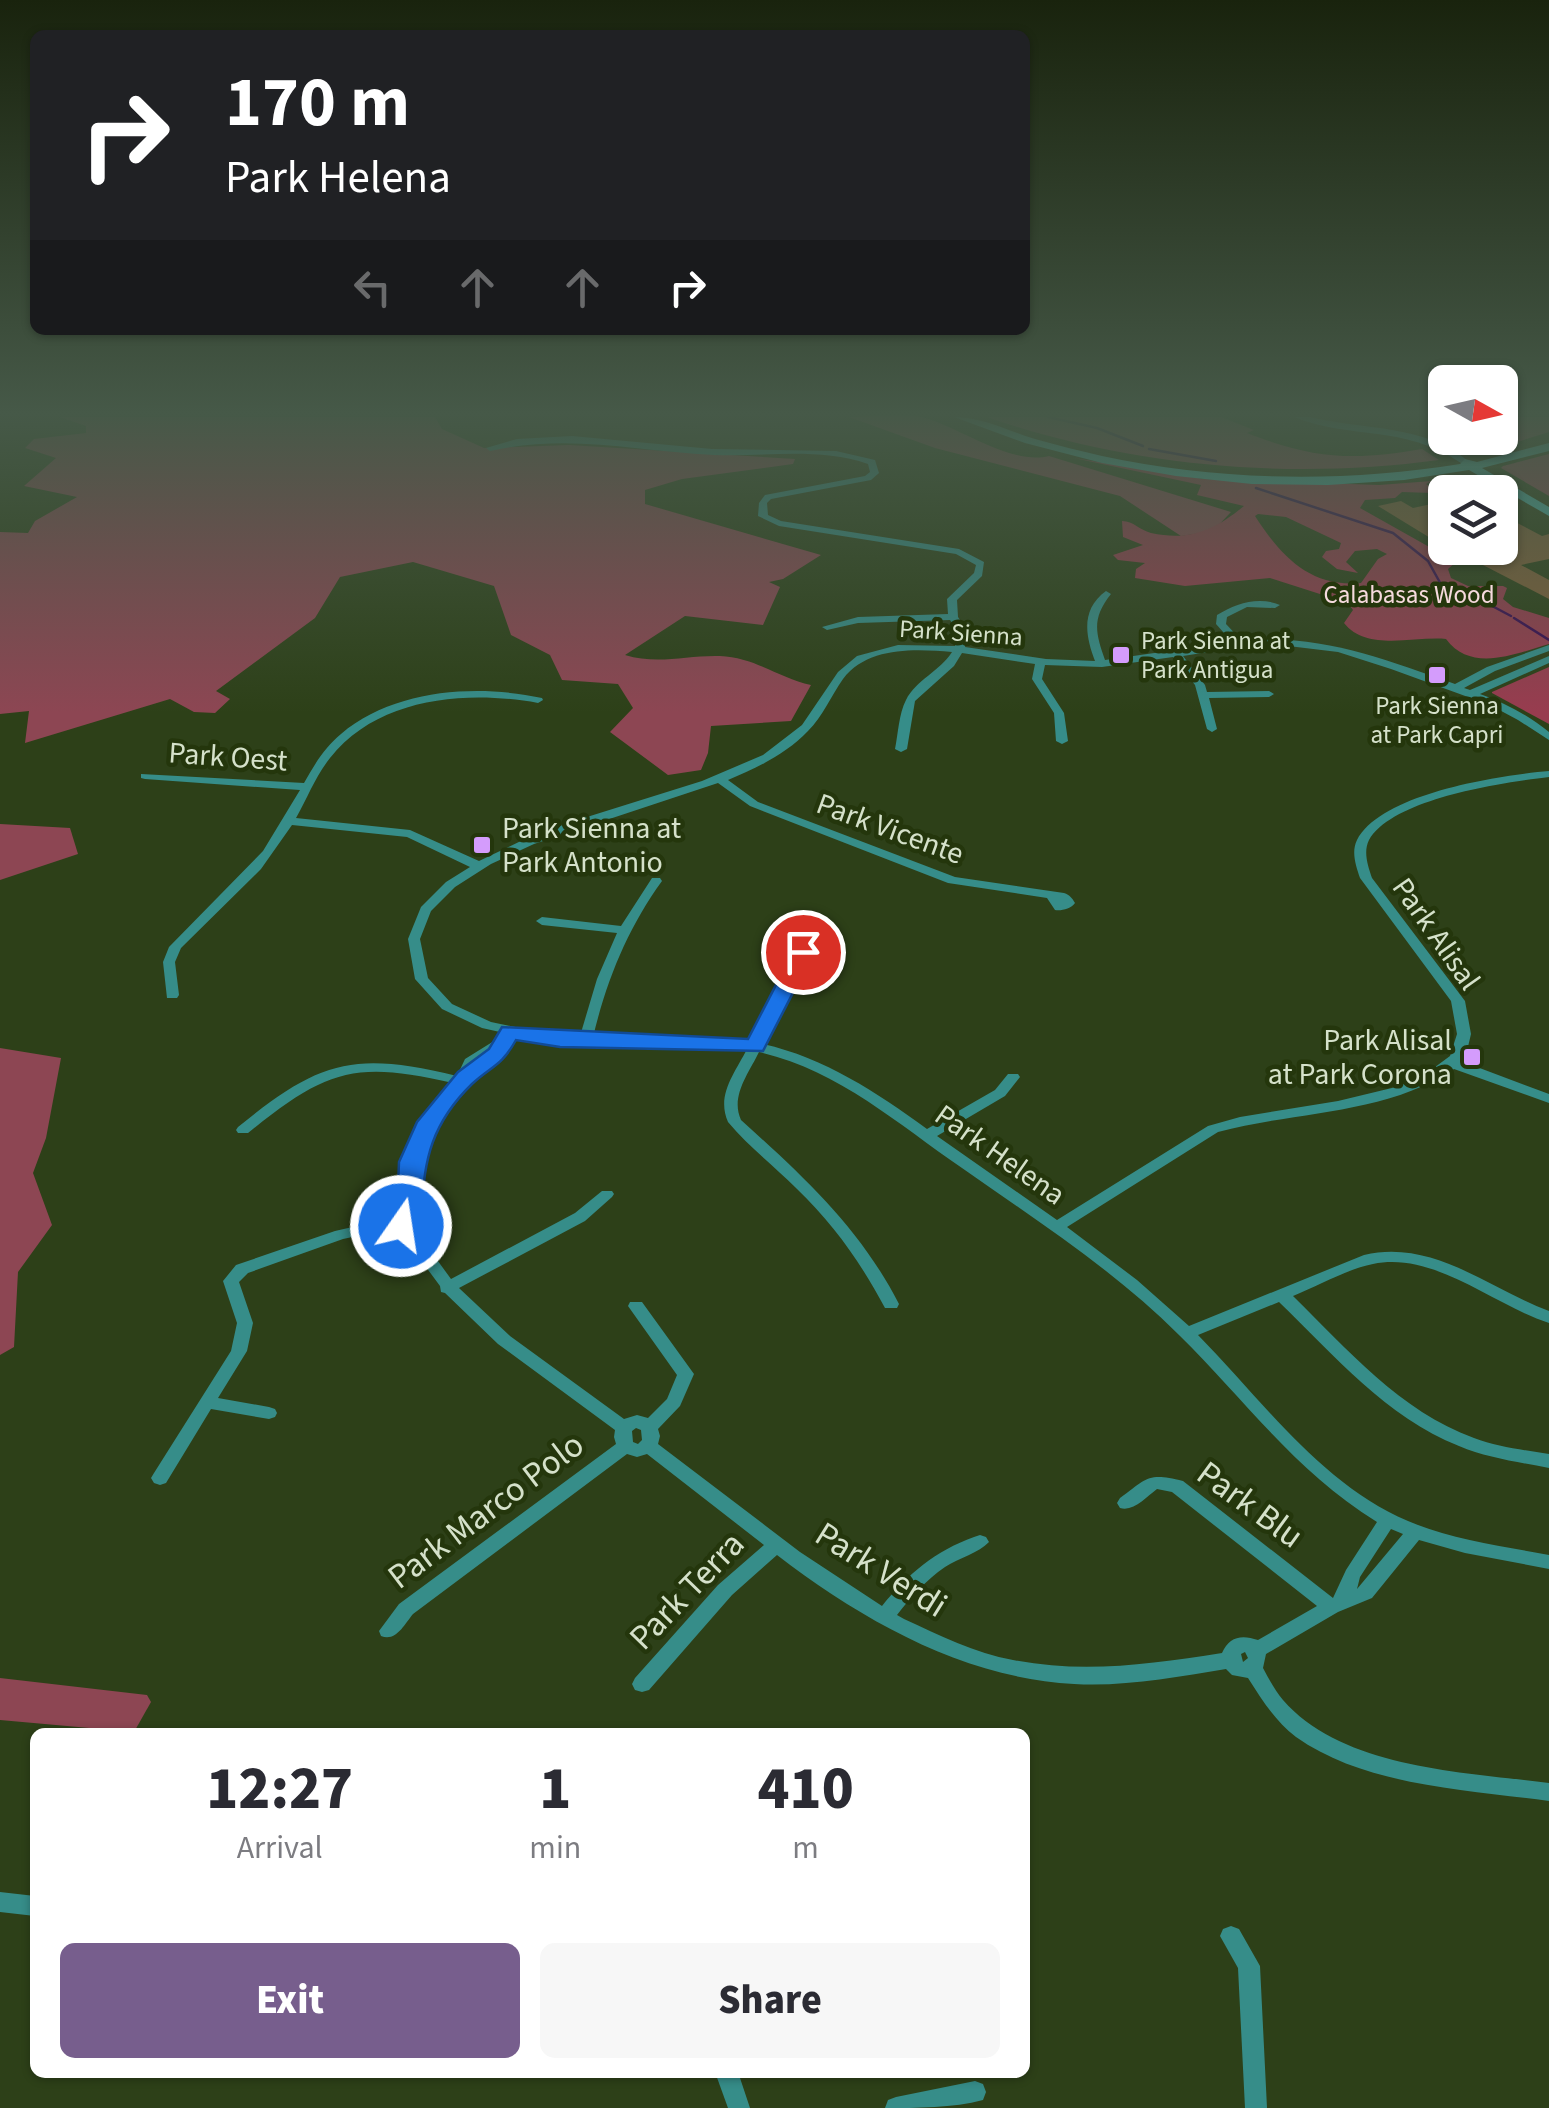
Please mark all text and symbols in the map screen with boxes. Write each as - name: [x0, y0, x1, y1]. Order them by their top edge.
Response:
- text: 170 m: [225, 53, 410, 153]
- icon: right: [60, 70, 190, 200]
- text: Park Helena: [225, 146, 451, 210]
- icon: left: [345, 260, 400, 315]
- icon: ahead: [450, 260, 505, 315]
- icon: ahead: [555, 260, 610, 315]
- icon: right: [660, 260, 715, 315]
- north arrow: [1428, 365, 1518, 455]
- map controls: [1428, 365, 1518, 565]
- button: layers: [1428, 475, 1518, 565]
- park label: Calabasas Wood: [1323, 577, 1495, 613]
- street label: Park Sienna: [898, 611, 1024, 655]
- place label: Park Sienna at Park Antigua: [1141, 623, 1291, 688]
- marker: Park Sienna at Park Antigua: [1110, 644, 1132, 666]
- marker: Park Sienna at Park Capri: [1426, 664, 1448, 686]
- place label: Park Sienna at Park Capri: [1370, 688, 1504, 753]
- street label: Park Oest: [167, 731, 289, 783]
- street label: Park Vicente: [810, 782, 970, 876]
- place label: Park Sienna at Park Antonio: [502, 807, 681, 884]
- marker: Park Sienna at Park Antonio: [471, 834, 493, 856]
- street label: Park Alisal: [1381, 869, 1491, 999]
- pin: [761, 910, 846, 995]
- icon: arrive: [776, 925, 831, 980]
- place label: Park Alisal at Park Corona: [1268, 1019, 1452, 1096]
- marker: Park Alisal at Park Corona: [1461, 1046, 1483, 1068]
- street label: Park Helena: [926, 1094, 1074, 1216]
- position arrow: [349, 1174, 453, 1278]
- street label: Park Marco Polo: [377, 1421, 595, 1601]
- street label: Park Blu: [1186, 1449, 1314, 1561]
- street label: Park Verdi: [805, 1510, 957, 1630]
- street label: Park Terra: [618, 1521, 756, 1661]
- text: 12:27: [206, 1747, 353, 1832]
- text: 1: [539, 1747, 571, 1832]
- text: 410: [758, 1747, 854, 1832]
- text: Arrival: [237, 1825, 323, 1871]
- text: min: [529, 1825, 581, 1871]
- text: m: [792, 1825, 819, 1871]
- button: Exit: [60, 1943, 520, 2058]
- button: Share: [540, 1943, 1000, 2058]

